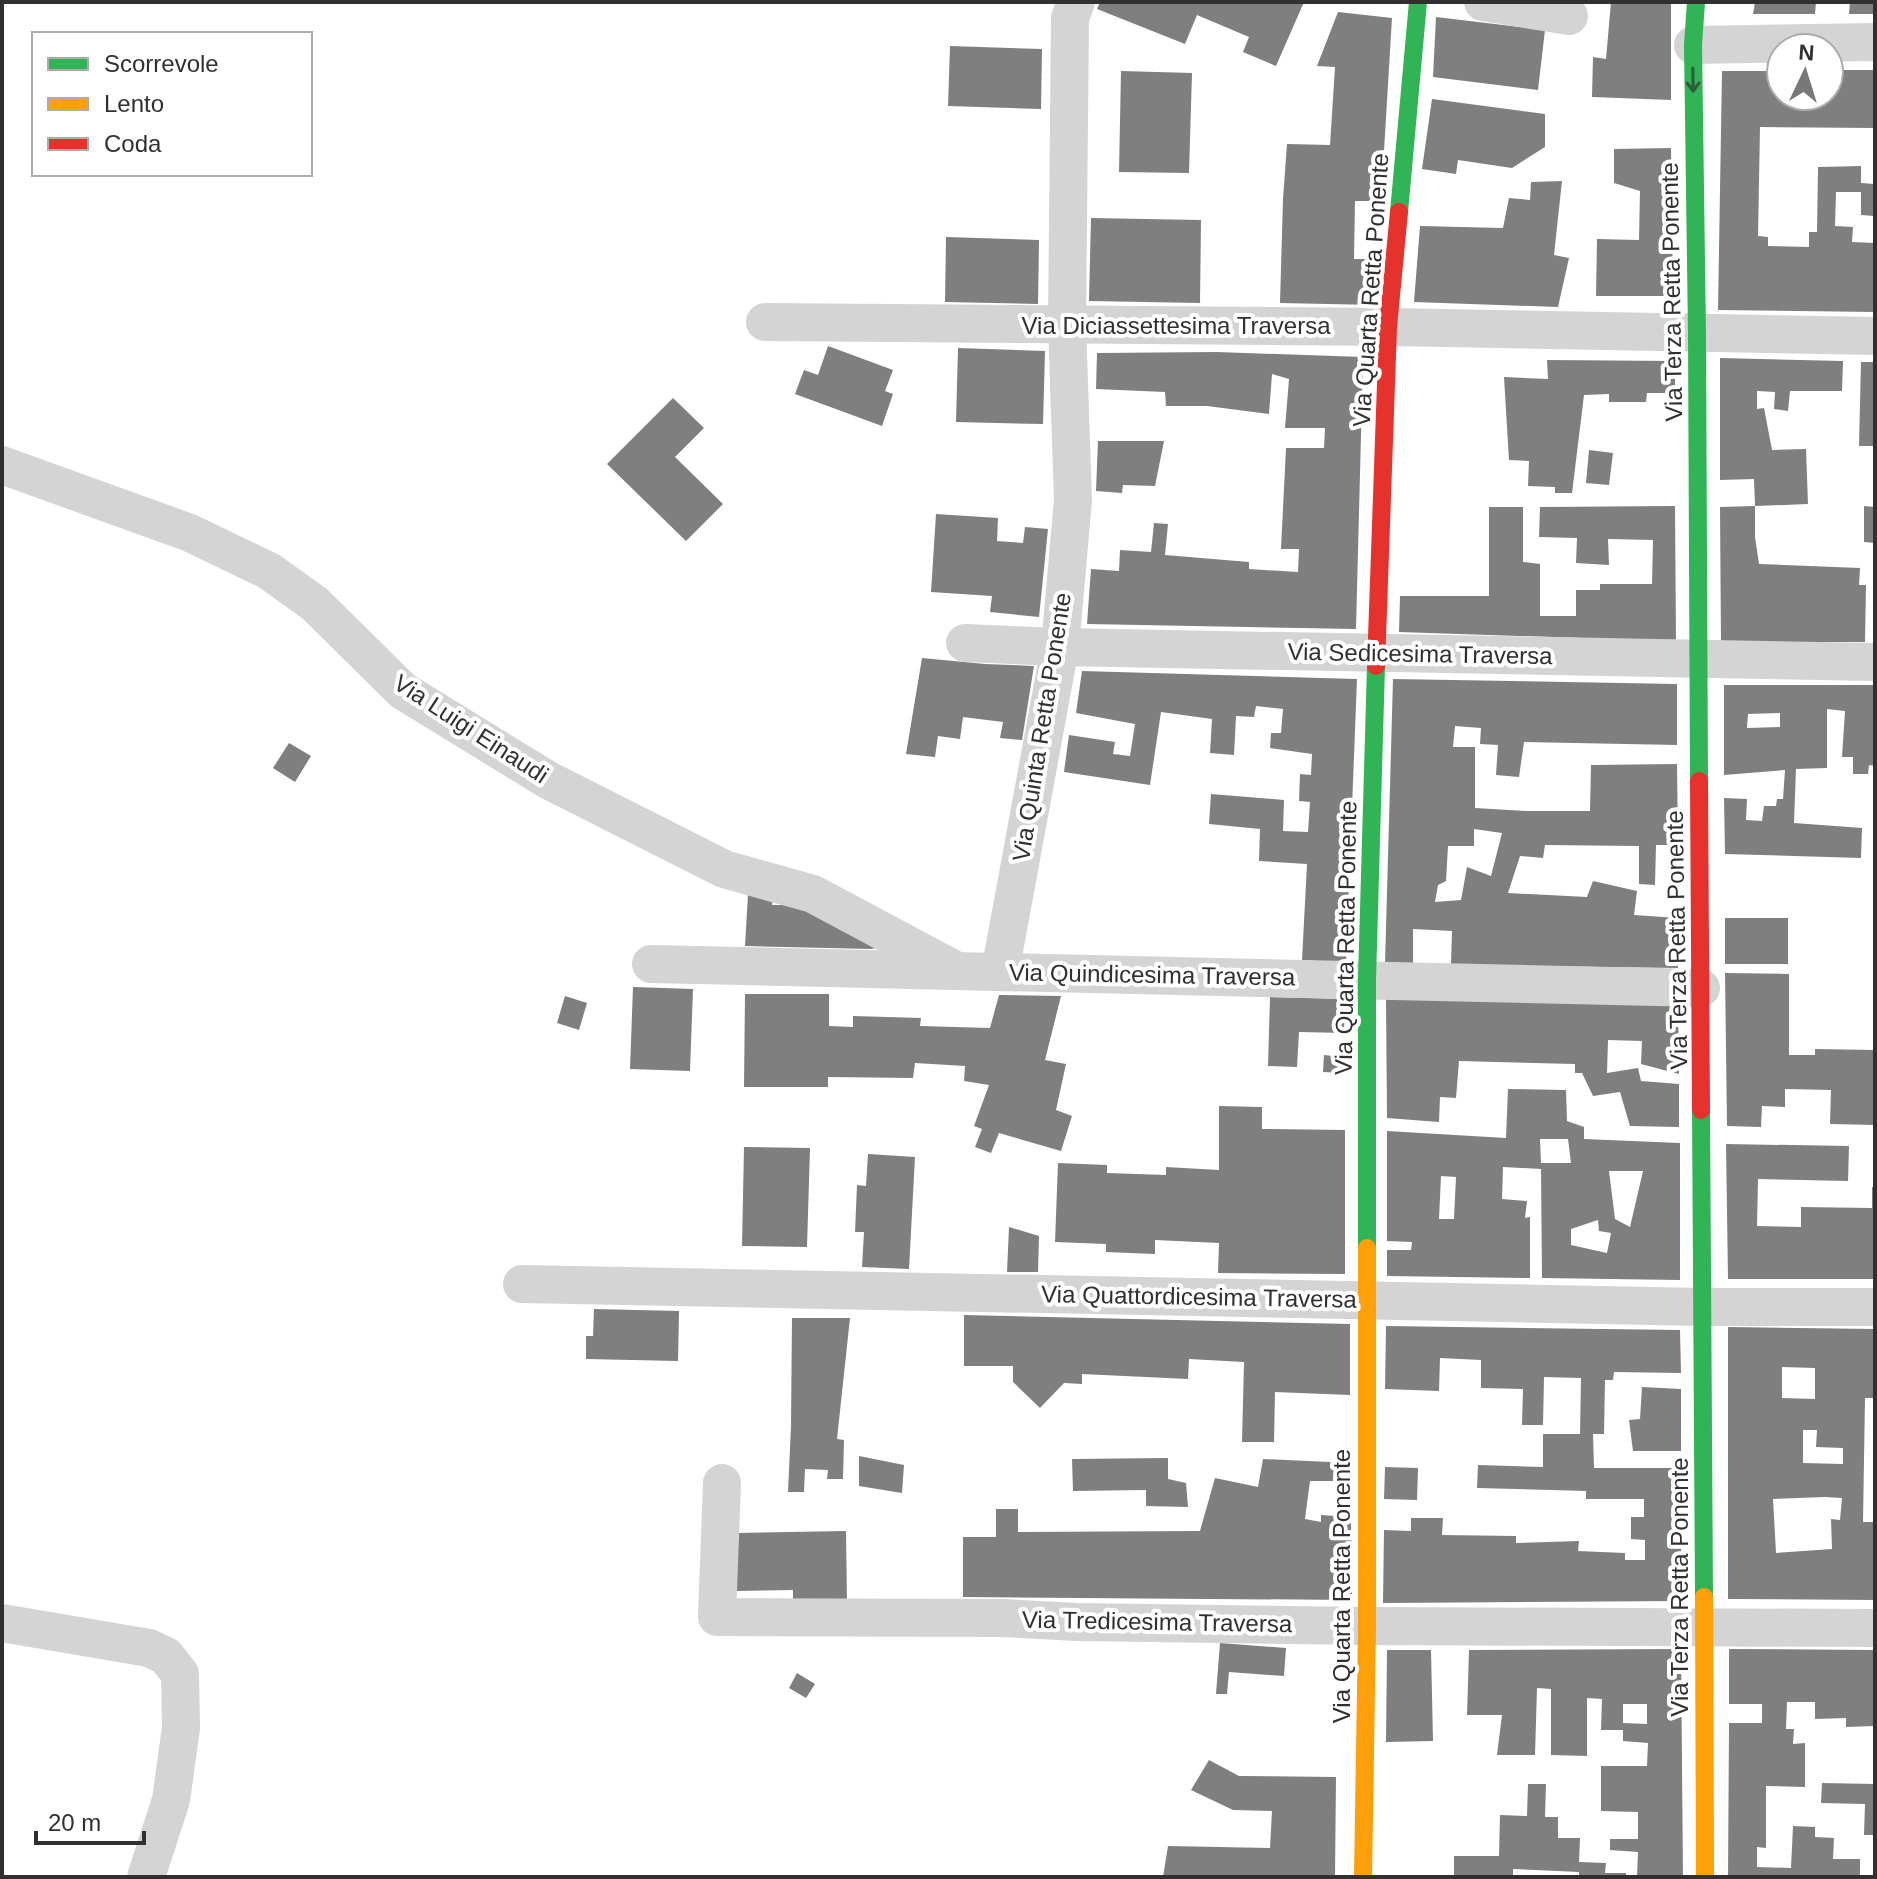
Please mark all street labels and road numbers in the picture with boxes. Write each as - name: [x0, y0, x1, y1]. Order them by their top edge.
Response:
- street label: Via Quarta Retta Ponente: [1347, 152, 1394, 428]
- street label: Via Terza Retta Ponente: [1656, 162, 1687, 422]
- street label: Via Diciassettesima Traversa: [1022, 312, 1331, 339]
- street label: Via Quinta Retta Ponente: [1007, 591, 1076, 863]
- street label: Via Sedicesima Traversa: [1287, 638, 1553, 669]
- street label: Via Luigi Einaudi: [389, 669, 553, 788]
- street label: Via Quarta Retta Ponente: [1330, 801, 1361, 1075]
- street label: Via Terza Retta Ponente: [1661, 810, 1692, 1070]
- street label: Via Quindicesima Traversa: [1009, 959, 1296, 991]
- street label: Via Quattordicesima Traversa: [1041, 1280, 1358, 1313]
- street label: Via Quarta Retta Ponente: [1328, 1449, 1355, 1723]
- street label: Via Terza Retta Ponente: [1666, 1457, 1693, 1717]
- street label: Via Tredicesima Traversa: [1022, 1606, 1293, 1637]

